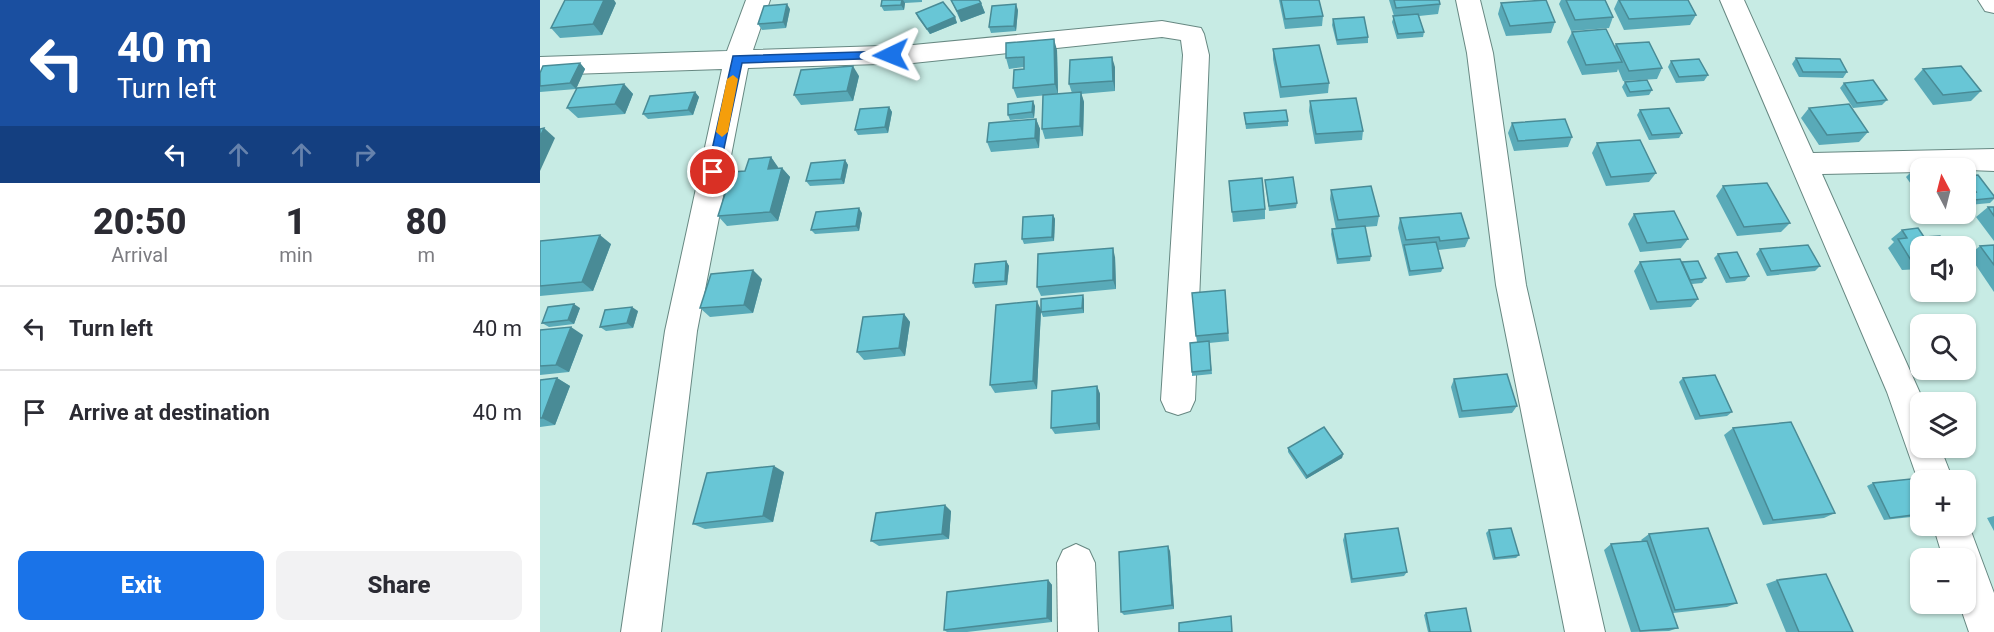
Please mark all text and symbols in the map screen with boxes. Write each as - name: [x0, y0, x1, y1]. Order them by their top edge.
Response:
- text: 40 m: [117, 23, 212, 72]
- position arrow: [859, 23, 923, 87]
- icon: left: [18, 24, 96, 102]
- text: Turn left: [117, 73, 217, 105]
- icon: left: [159, 138, 192, 171]
- icon: ahead: [222, 138, 255, 171]
- icon: ahead: [285, 138, 318, 171]
- icon: right: [348, 138, 381, 171]
- pin: [687, 146, 738, 197]
- icon: arrive: [696, 155, 729, 188]
- north arrow: [1910, 158, 1976, 224]
- map controls: [1910, 158, 1976, 614]
- text: 20:50: [93, 201, 186, 243]
- text: 1: [286, 201, 306, 243]
- text: 80: [406, 201, 447, 243]
- button: sound: [1910, 236, 1976, 302]
- text: Arrival: [111, 243, 168, 267]
- text: min: [279, 243, 313, 267]
- text: m: [418, 243, 435, 267]
- icon: left: [18, 312, 51, 345]
- button: search: [1910, 314, 1976, 380]
- text: Turn left: [69, 316, 153, 341]
- text: 40 m: [473, 316, 522, 341]
- button: layers: [1910, 392, 1976, 458]
- icon: arrive: [18, 396, 51, 429]
- text: Arrive at destination: [69, 400, 270, 425]
- text: 40 m: [473, 400, 522, 425]
- button: +: [1910, 470, 1976, 536]
- button: −: [1910, 548, 1976, 614]
- button: Exit: [18, 551, 264, 620]
- button: Share: [276, 551, 522, 620]

